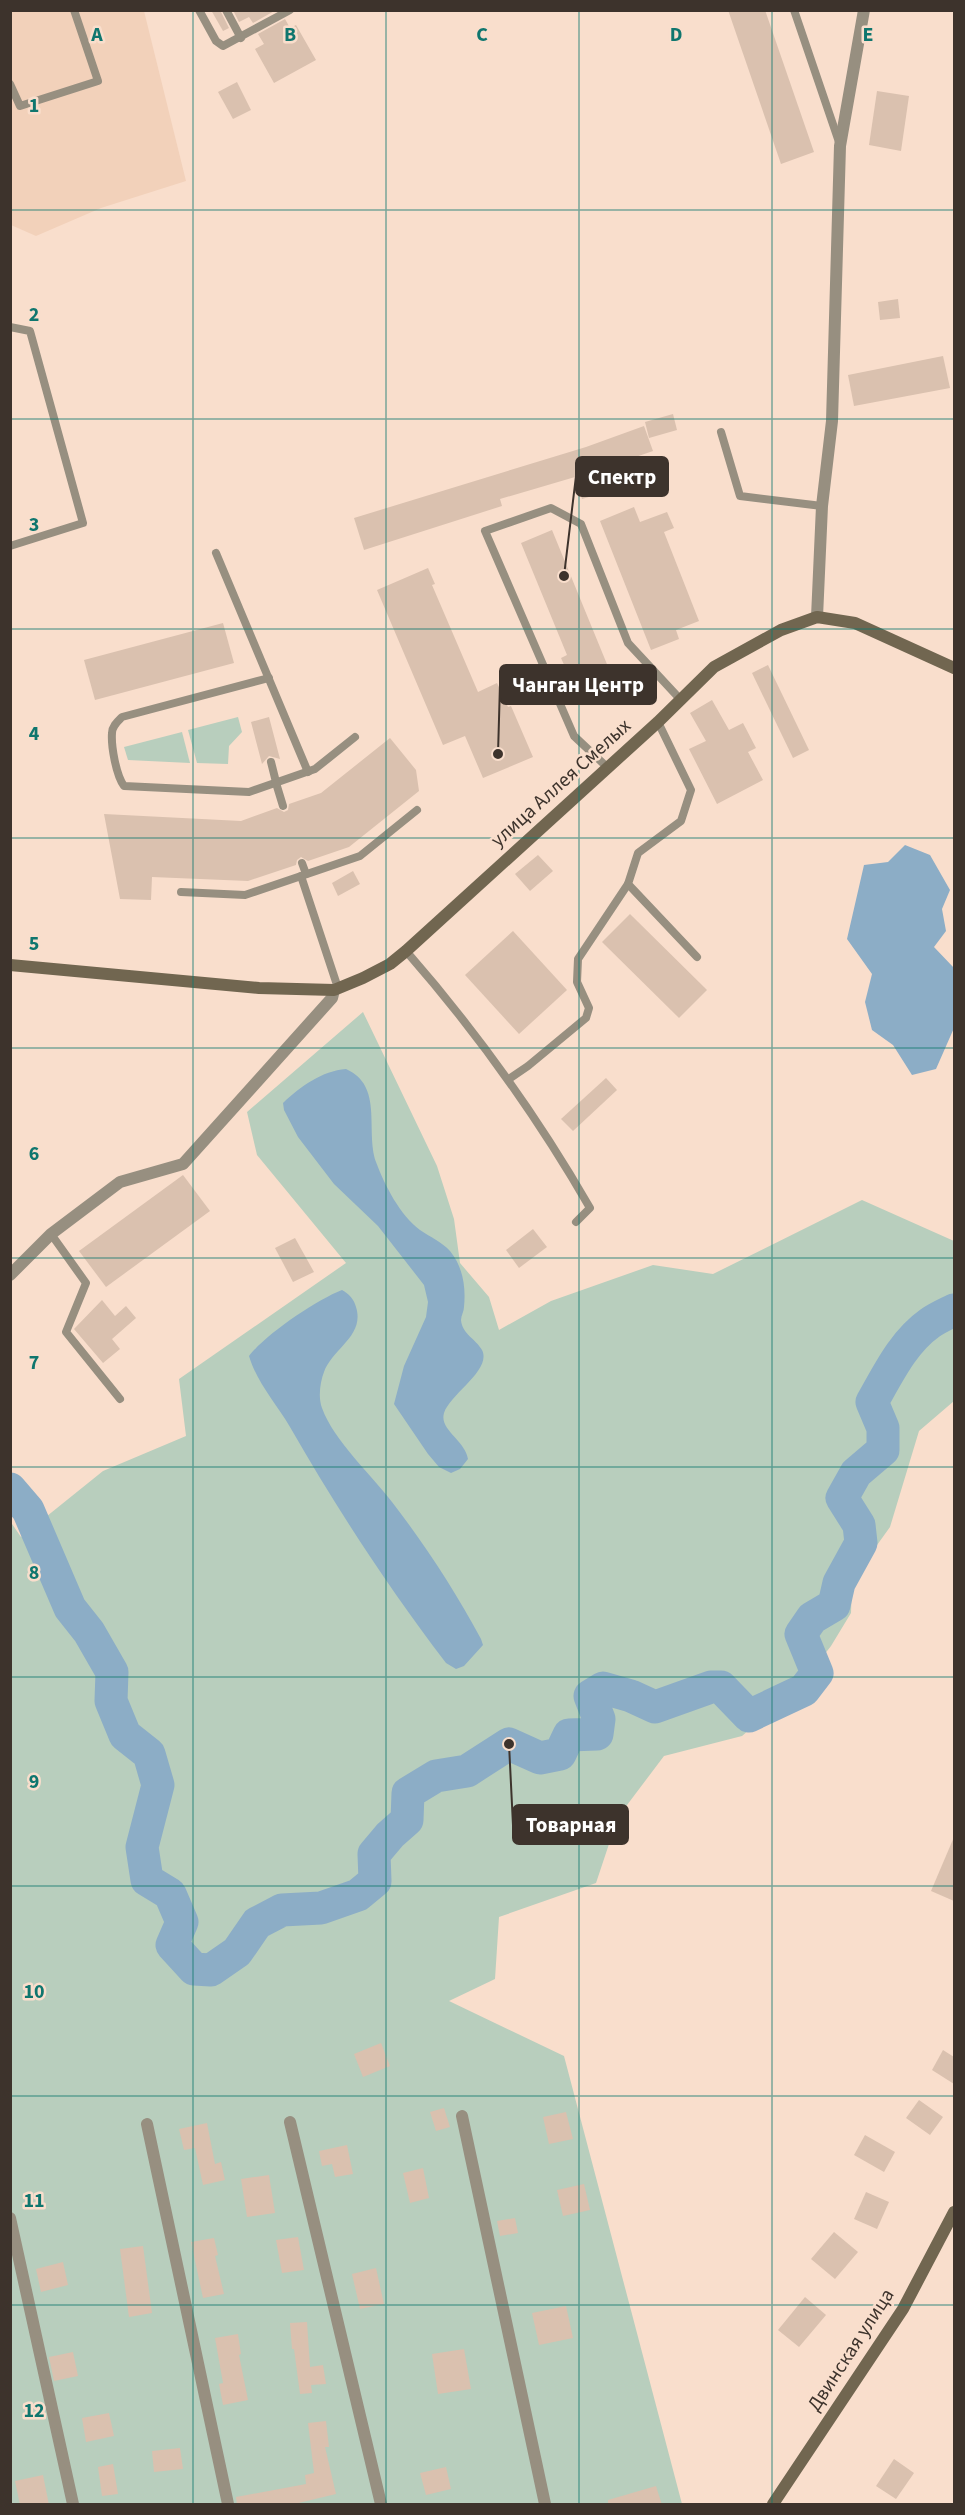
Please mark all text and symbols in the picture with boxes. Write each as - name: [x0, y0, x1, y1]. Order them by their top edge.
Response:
- text: A: [90, 21, 103, 49]
- text: B: [284, 21, 296, 49]
- text: C: [476, 21, 488, 49]
- text: D: [670, 21, 682, 49]
- text: E: [863, 21, 873, 49]
- text: 1: [29, 92, 39, 120]
- text: 2: [29, 301, 39, 329]
- callout: Спектр: [576, 457, 668, 496]
- text: Спектр: [588, 462, 656, 492]
- text: 3: [29, 511, 39, 539]
- callout: Чанган Центр: [500, 665, 656, 704]
- text: Чанган Центр: [512, 670, 644, 700]
- street label: улица Аллея Смелых: [485, 712, 637, 854]
- text: 4: [29, 720, 40, 748]
- text: 5: [29, 930, 39, 958]
- text: 6: [29, 1140, 39, 1168]
- text: 7: [29, 1349, 39, 1377]
- text: 8: [29, 1559, 39, 1587]
- text: 9: [29, 1768, 39, 1796]
- callout: Товарная: [513, 1805, 628, 1844]
- text: Товарная: [526, 1810, 616, 1840]
- text: 10: [23, 1978, 45, 2006]
- text: 11: [23, 2187, 45, 2215]
- street label: Двинская улица: [801, 2283, 901, 2417]
- text: 12: [23, 2397, 45, 2425]

